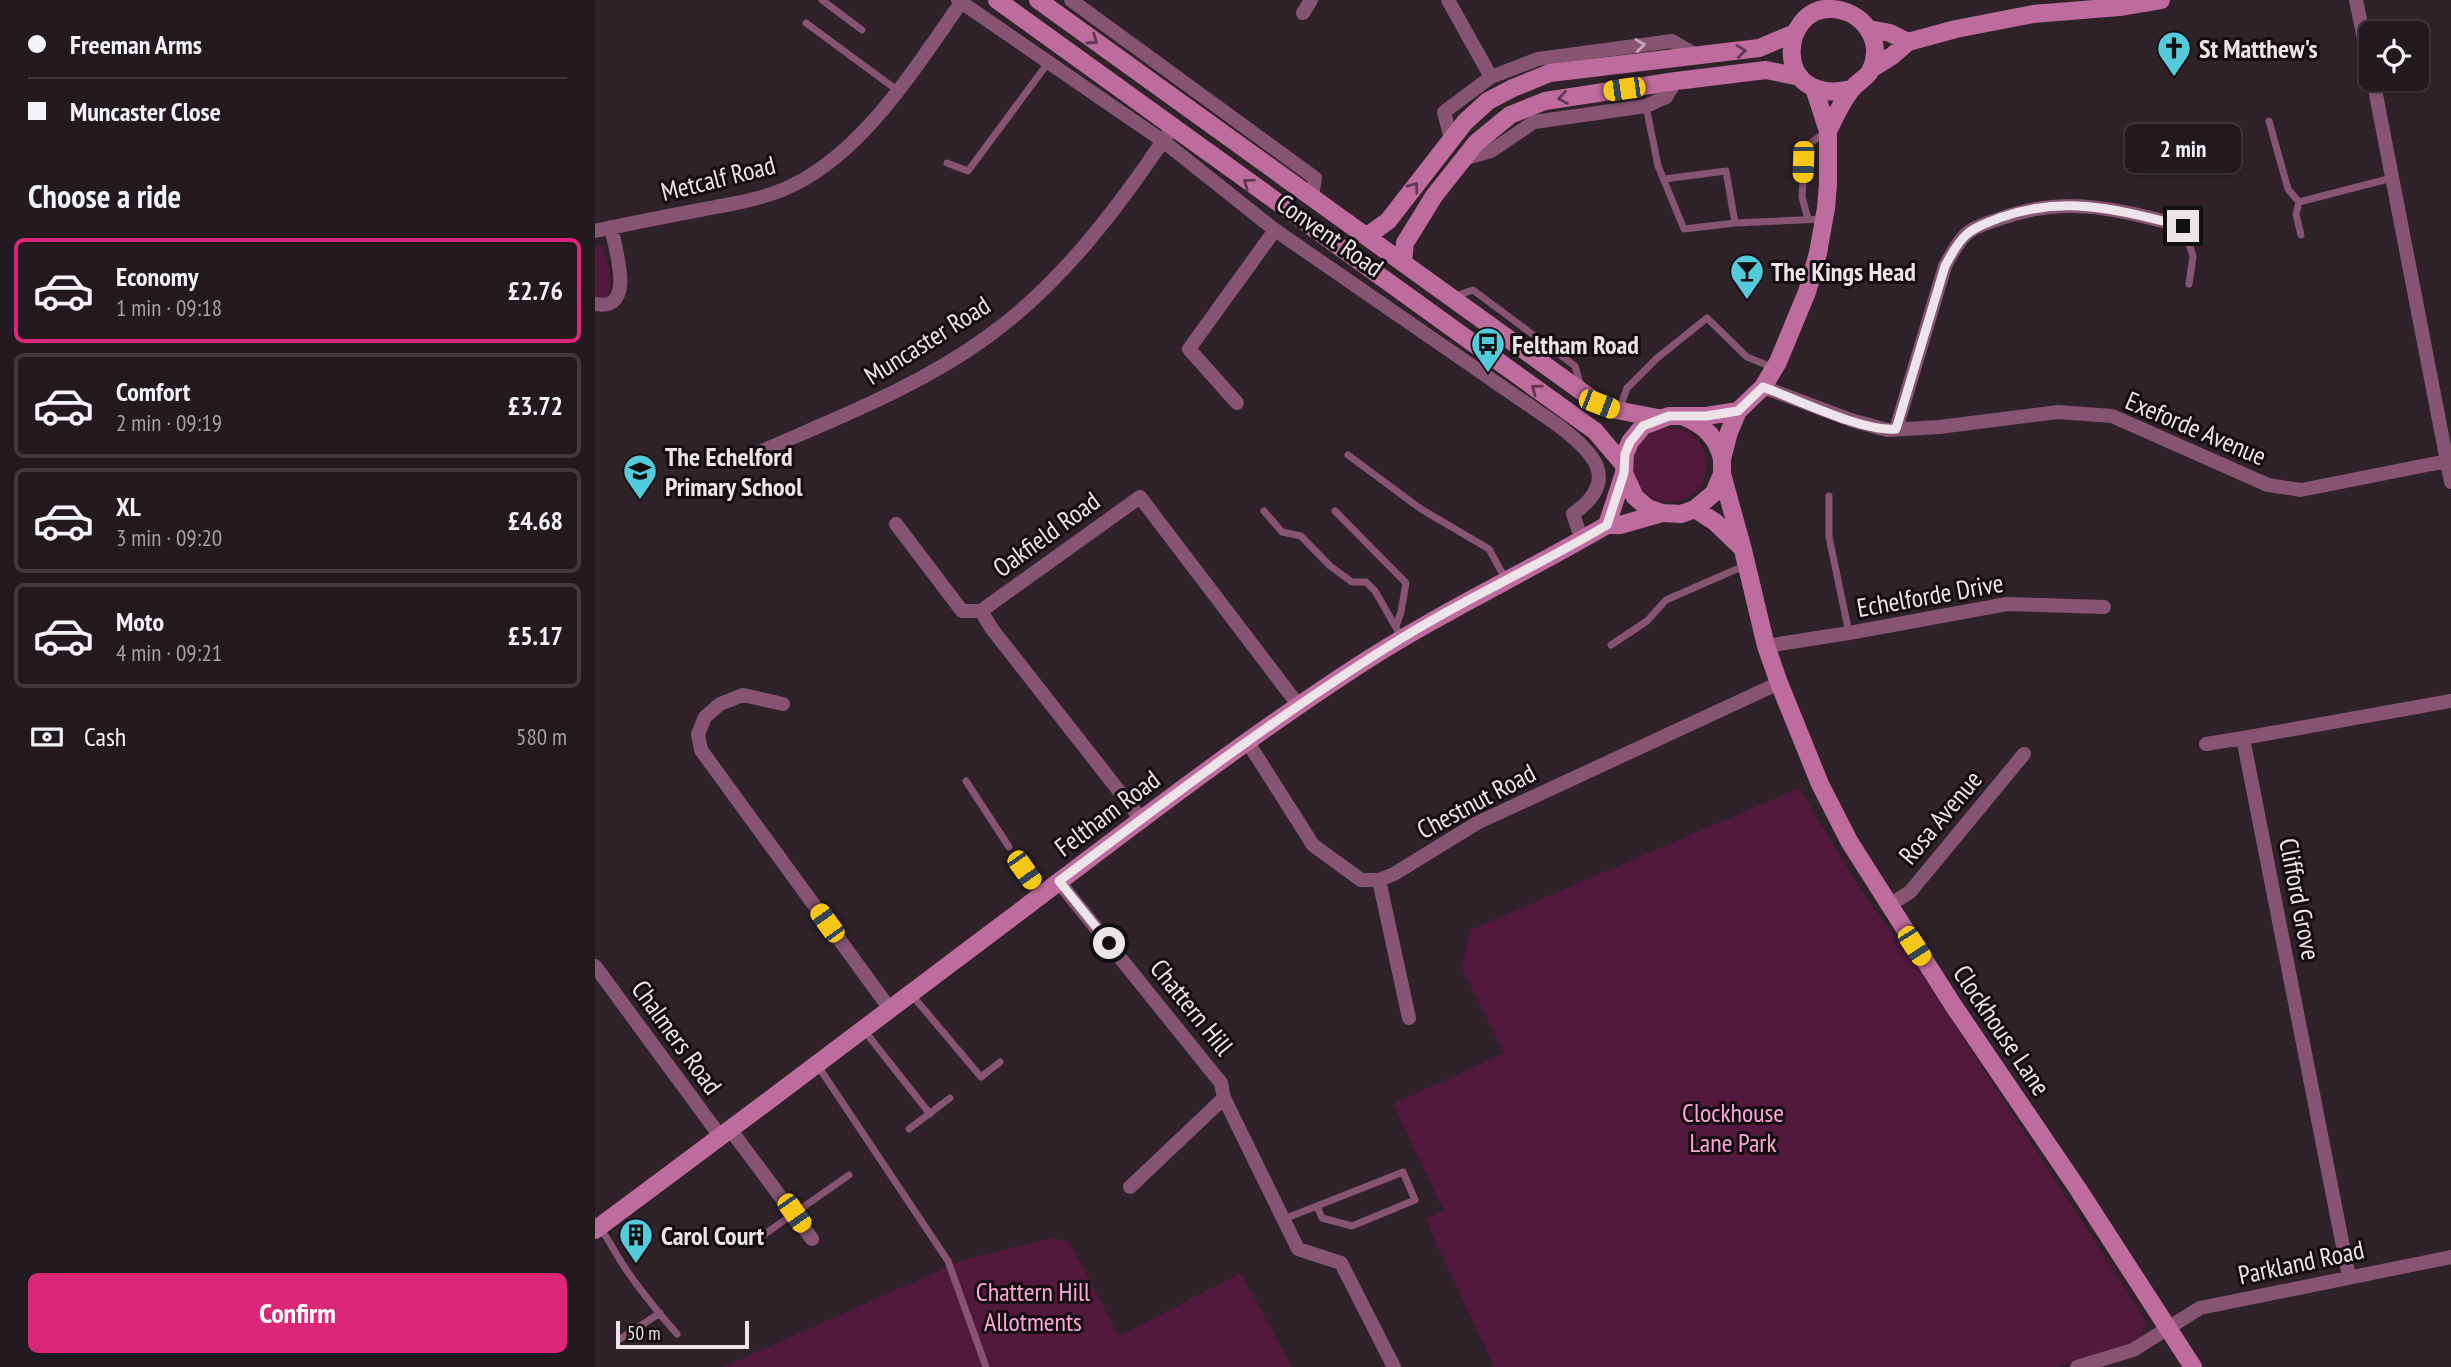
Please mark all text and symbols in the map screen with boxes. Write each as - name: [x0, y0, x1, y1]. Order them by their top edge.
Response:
- map controls: [2359, 21, 2429, 91]
- button: locate: [2359, 21, 2429, 91]
- text: Freeman Arms: [70, 28, 202, 61]
- church icon: St Matthew's: [2155, 29, 2193, 78]
- one-way arrow: [1085, 31, 1098, 44]
- place label: St Matthew's: [2199, 32, 2318, 65]
- one-way arrow: [1634, 38, 1646, 53]
- one-way arrow: [1735, 43, 1747, 58]
- car: [1602, 76, 1647, 102]
- one-way arrow: [1557, 90, 1569, 105]
- text: Muncaster Close: [70, 95, 221, 128]
- callout: 2 min: [2125, 124, 2241, 174]
- text: 2 min: [2160, 134, 2206, 163]
- car: [1792, 141, 1815, 183]
- street label: Metcalf Road: [657, 148, 779, 208]
- text: Choose a ride: [28, 175, 181, 217]
- one-way arrow: [1244, 179, 1256, 191]
- one-way arrow: [1406, 183, 1419, 195]
- street label: Convent Road: [1270, 186, 1390, 284]
- route end: [2167, 210, 2199, 242]
- bar icon: The Kings Head: [1728, 252, 1766, 301]
- place label: The Kings Head: [1771, 255, 1916, 288]
- icon: car: [32, 259, 95, 322]
- text: Economy: [116, 260, 198, 293]
- text: £2.76: [508, 274, 563, 307]
- street label: Muncaster Road: [858, 288, 996, 392]
- text: 1 min · 09:18: [116, 293, 222, 322]
- bus stop icon: Feltham Road: [1469, 325, 1507, 374]
- place label: Feltham Road: [1512, 328, 1639, 361]
- icon: car: [32, 374, 95, 437]
- text: Comfort: [116, 375, 190, 408]
- street label: Exeforde Avenue: [2121, 384, 2271, 472]
- one-way arrow: [1531, 385, 1544, 397]
- car: [1576, 387, 1623, 421]
- text: £3.72: [508, 389, 563, 422]
- text: 2 min · 09:19: [116, 408, 222, 437]
- place label: The Echelford Primary School: [665, 440, 803, 503]
- school or university icon: The Echelford Primary School: [621, 452, 659, 501]
- street label: Oakfield Road: [986, 484, 1106, 584]
- icon: car: [32, 489, 95, 552]
- text: XL: [116, 490, 141, 523]
- text: £4.68: [508, 504, 563, 537]
- text: 3 min · 09:20: [116, 523, 222, 552]
- street label: Echelforde Drive: [1854, 566, 2006, 624]
- icon: car: [32, 604, 95, 667]
- text: Moto: [116, 605, 164, 638]
- text: £5.17: [508, 619, 563, 652]
- text: 4 min · 09:21: [116, 638, 222, 667]
- icon: cash: [28, 718, 66, 756]
- text: Cash: [84, 720, 126, 753]
- text: 580 m: [516, 722, 567, 751]
- street label: Chestnut Road: [1411, 756, 1541, 846]
- street label: Feltham Road: [1048, 763, 1166, 863]
- street label: Rosa Avenue: [1891, 763, 1989, 871]
- street label: Clifford Grove: [2272, 835, 2328, 963]
- car: [1004, 847, 1045, 893]
- car: [807, 900, 848, 946]
- car: [1894, 923, 1935, 969]
- route start: [1093, 927, 1125, 959]
- street label: Chattern Hill: [1143, 952, 1241, 1062]
- street label: Clockhouse Lane: [1946, 958, 2058, 1102]
- street label: Chalmers Road: [624, 973, 730, 1101]
- park label: Clockhouse Lane Park: [1682, 1096, 1784, 1159]
- car: [774, 1190, 815, 1236]
- building icon: Carol Court: [617, 1216, 655, 1265]
- place label: Carol Court: [661, 1219, 764, 1252]
- street label: Parkland Road: [2235, 1233, 2367, 1291]
- button: Confirm: [28, 1273, 567, 1353]
- park label: Chattern Hill Allotments: [976, 1275, 1090, 1338]
- scale bar: [616, 1318, 749, 1350]
- text: 50 m: [627, 1321, 661, 1345]

